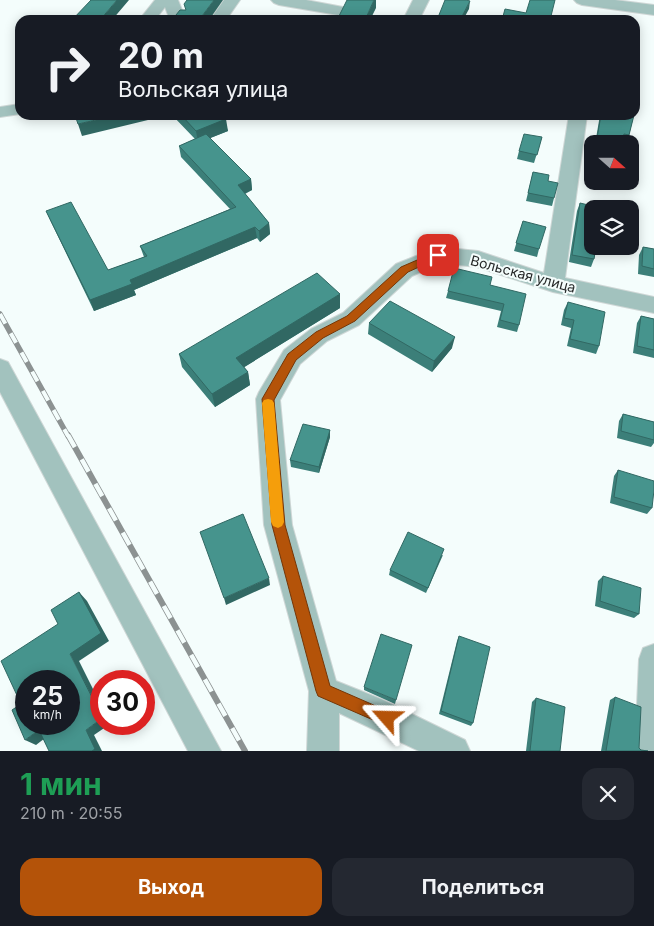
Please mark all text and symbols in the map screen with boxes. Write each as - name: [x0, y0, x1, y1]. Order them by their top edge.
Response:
- text: 20 m: [118, 34, 204, 76]
- icon: right: [35, 35, 100, 100]
- text: Вольская улица: [118, 76, 288, 102]
- north arrow: [584, 135, 639, 190]
- map controls: [584, 135, 639, 255]
- button: layers: [584, 200, 639, 255]
- pin: [417, 234, 459, 276]
- icon: arrive: [424, 241, 452, 269]
- street label: Вольская улица: [469, 251, 578, 296]
- speed limit sign: 30: [90, 670, 155, 735]
- text: 25: [32, 681, 63, 711]
- position arrow: [360, 691, 412, 743]
- text: km/h: [33, 707, 62, 722]
- text: 1 мин: [20, 766, 102, 802]
- button: close: [582, 768, 634, 820]
- text: 210 m · 20:55: [20, 803, 122, 823]
- button: Выход: [20, 858, 322, 916]
- button: Поделиться: [332, 858, 634, 916]

